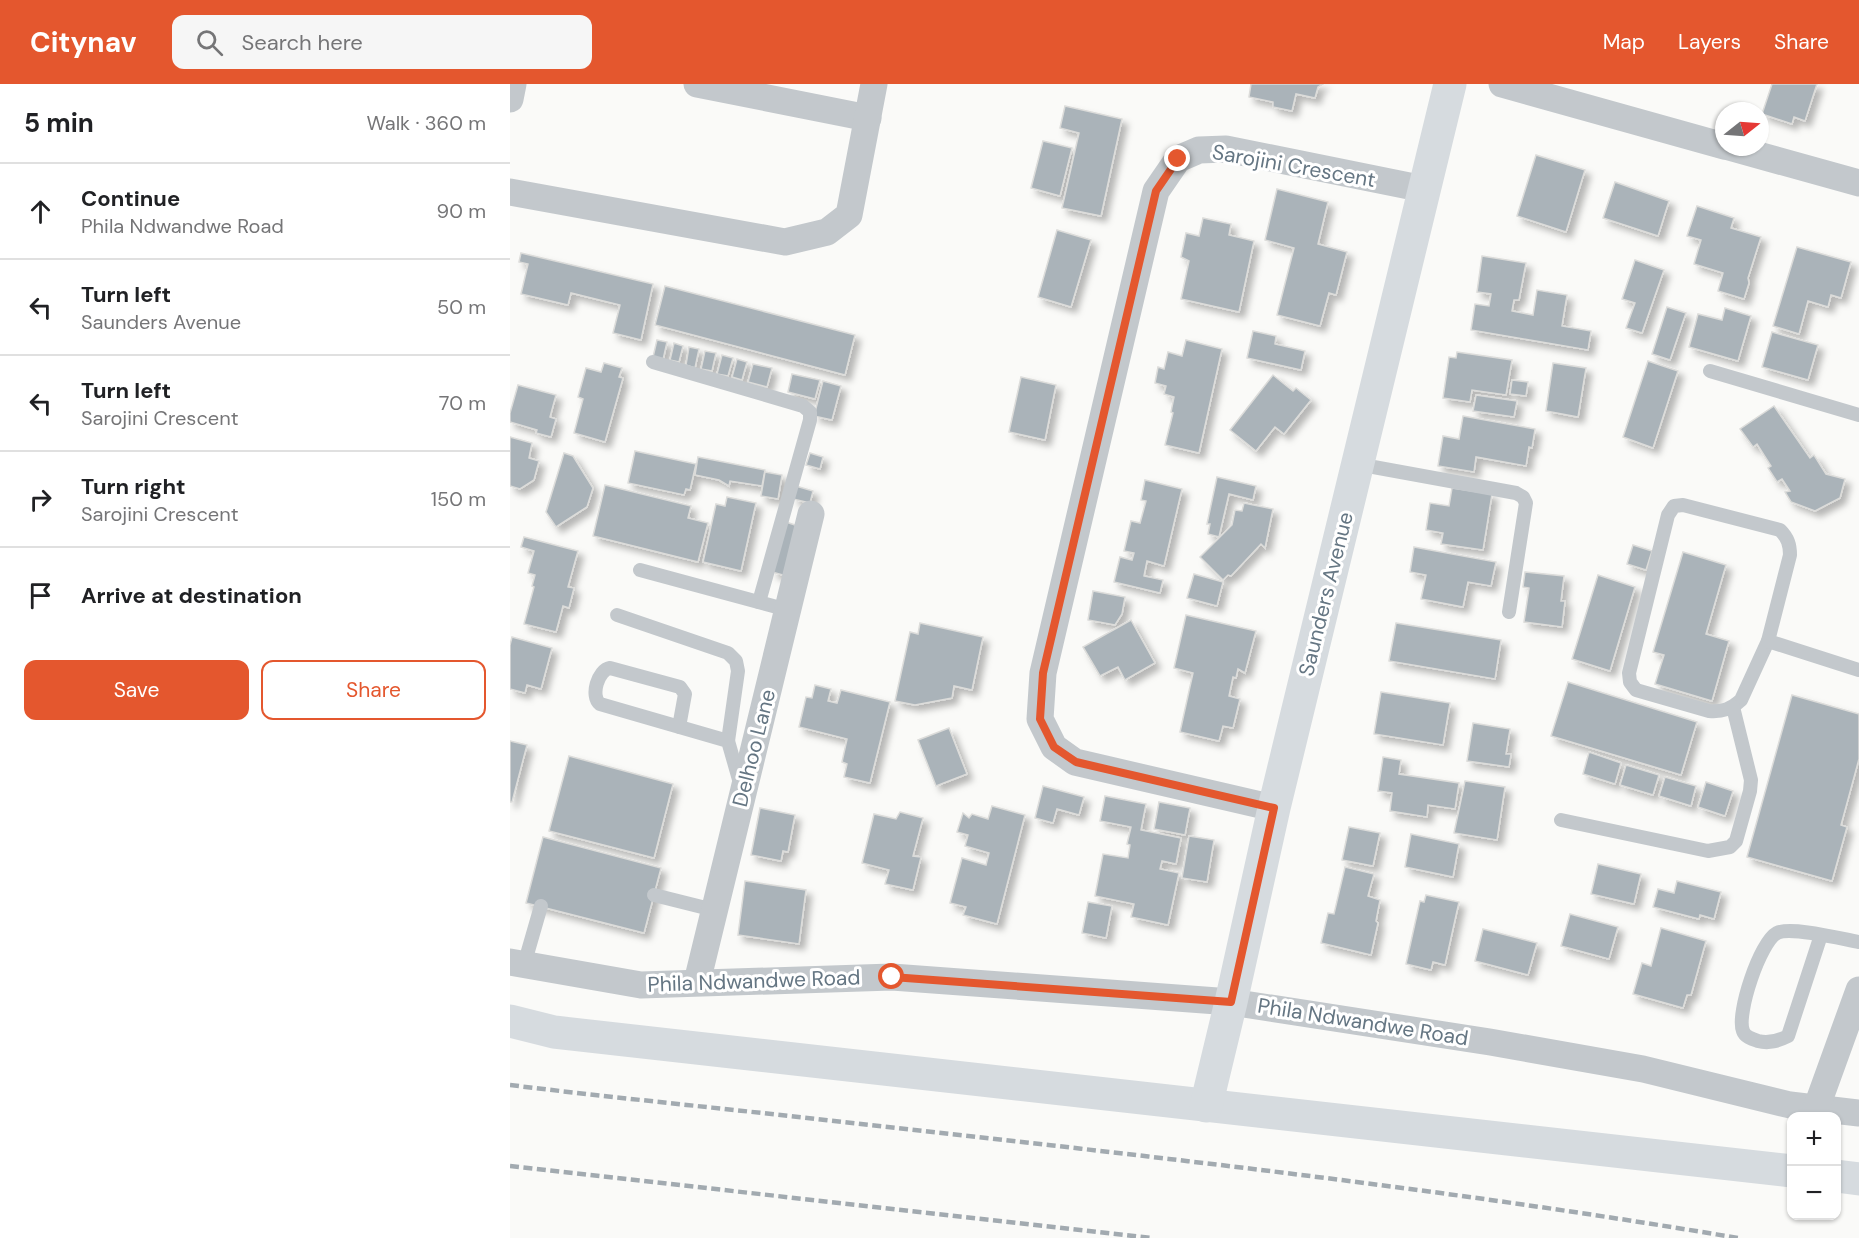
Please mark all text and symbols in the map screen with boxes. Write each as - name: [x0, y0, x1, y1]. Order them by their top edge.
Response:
- search box: [172, 15, 592, 69]
- text: Citynav: [30, 24, 136, 61]
- icon: search: [193, 26, 226, 59]
- text: Search here: [241, 28, 363, 57]
- text: Map: [1603, 28, 1645, 56]
- text: Layers: [1678, 28, 1741, 56]
- text: Share: [1774, 28, 1829, 56]
- north arrow: [1715, 102, 1769, 156]
- text: 5 min: [24, 106, 94, 140]
- text: Walk · 360 m: [366, 110, 486, 136]
- street label: Sarojini Crescent: [1210, 138, 1378, 194]
- route end: [1164, 145, 1190, 171]
- text: Continue: [81, 184, 180, 213]
- icon: ahead: [24, 195, 57, 228]
- text: 90 m: [437, 198, 486, 224]
- text: Phila Ndwandwe Road: [81, 213, 284, 239]
- text: Turn left: [81, 280, 171, 309]
- icon: left: [24, 291, 57, 324]
- text: 50 m: [437, 294, 486, 320]
- text: Saunders Avenue: [81, 309, 241, 335]
- text: Turn left: [81, 376, 171, 405]
- icon: left: [24, 387, 57, 420]
- text: 70 m: [439, 390, 486, 416]
- text: Sarojini Crescent: [81, 405, 239, 431]
- text: Turn right: [81, 472, 186, 501]
- icon: right: [24, 483, 57, 516]
- text: 150 m: [431, 486, 486, 512]
- text: Sarojini Crescent: [81, 501, 239, 527]
- street label: Saunders Avenue: [1292, 509, 1360, 679]
- icon: arrive: [24, 579, 57, 612]
- text: Arrive at destination: [81, 581, 302, 610]
- button: Save: [24, 660, 249, 720]
- button: Share: [261, 660, 486, 720]
- street label: Delhoo Lane: [726, 686, 782, 810]
- street label: Phila Ndwandwe Road: [647, 963, 861, 999]
- route start: [878, 963, 904, 989]
- street label: Phila Ndwandwe Road: [1256, 992, 1470, 1052]
- map controls: [1787, 1112, 1841, 1220]
- button: +: [1787, 1112, 1841, 1166]
- button: −: [1787, 1166, 1841, 1220]

